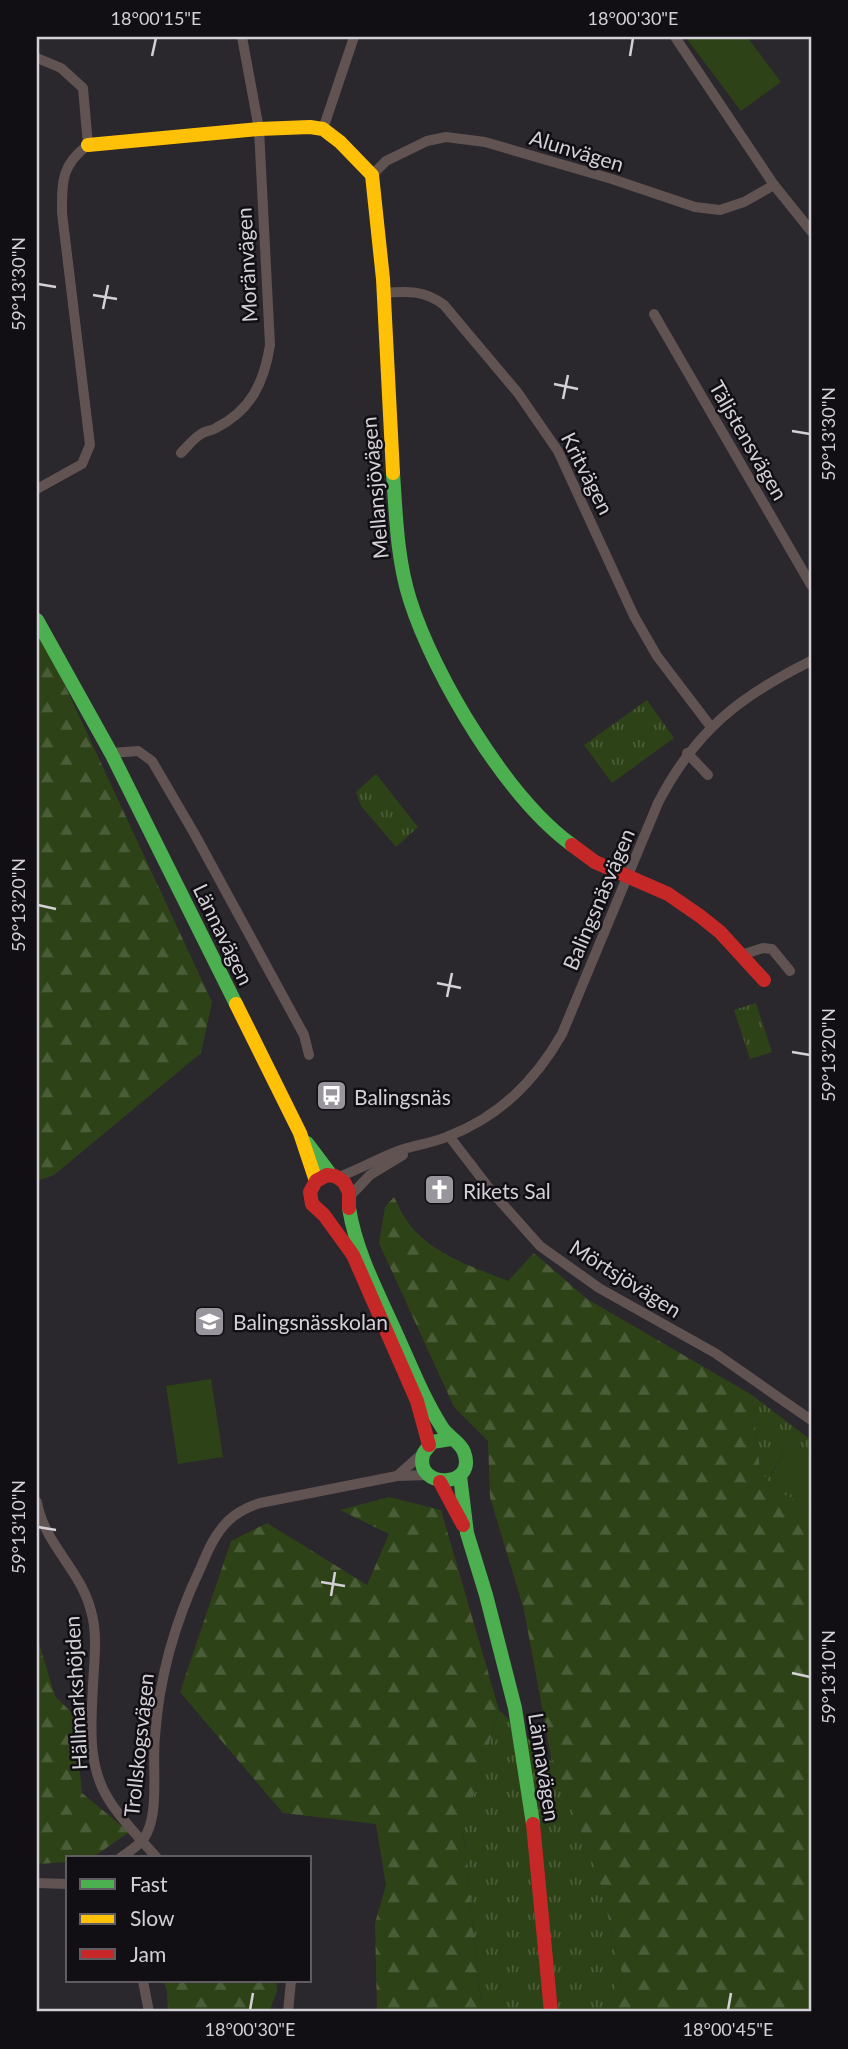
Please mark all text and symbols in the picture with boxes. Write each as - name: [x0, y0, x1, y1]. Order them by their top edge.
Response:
- text: 18°00'15"E: [111, 7, 201, 29]
- text: 18°00'30"E: [588, 7, 678, 29]
- street label: Alunvägen: [527, 124, 627, 176]
- street label: Moränvägen: [231, 207, 261, 323]
- text: 59°13'30"N: [7, 237, 29, 331]
- street label: Täljstensvägen: [705, 376, 793, 504]
- text: 59°13'30"N: [817, 387, 839, 481]
- street label: Mellansjövägen: [355, 416, 393, 560]
- street label: Kritvägen: [557, 428, 619, 518]
- street label: Balingsnäsvägen: [557, 824, 639, 974]
- text: 59°13'20"N: [7, 858, 29, 952]
- street label: Lännavägen: [189, 879, 259, 989]
- text: 59°13'20"N: [817, 1008, 839, 1102]
- bus stop icon: Balingsnäs: [314, 1079, 348, 1113]
- place label: Balingsnäs: [354, 1084, 451, 1109]
- church icon: Rikets Sal: [423, 1173, 457, 1207]
- place label: Rikets Sal: [463, 1178, 551, 1203]
- street label: Mörtsjövägen: [566, 1234, 686, 1322]
- school or university icon: Balingsnässkolan: [193, 1304, 227, 1338]
- place label: Balingsnässkolan: [233, 1309, 388, 1334]
- text: 59°13'10"N: [7, 1480, 29, 1574]
- street label: Hällmarkshöjden: [58, 1615, 92, 1771]
- text: 59°13'10"N: [817, 1630, 839, 1724]
- street label: Trollskogsvägen: [118, 1672, 158, 1818]
- street label: Lännavägen: [524, 1711, 566, 1823]
- legend: [66, 1856, 312, 1982]
- text: Fast: [130, 1871, 168, 1896]
- text: Slow: [130, 1905, 175, 1930]
- text: Jam: [130, 1941, 166, 1966]
- text: 18°00'30"E: [205, 2018, 295, 2040]
- text: 18°00'45"E: [683, 2018, 773, 2040]

